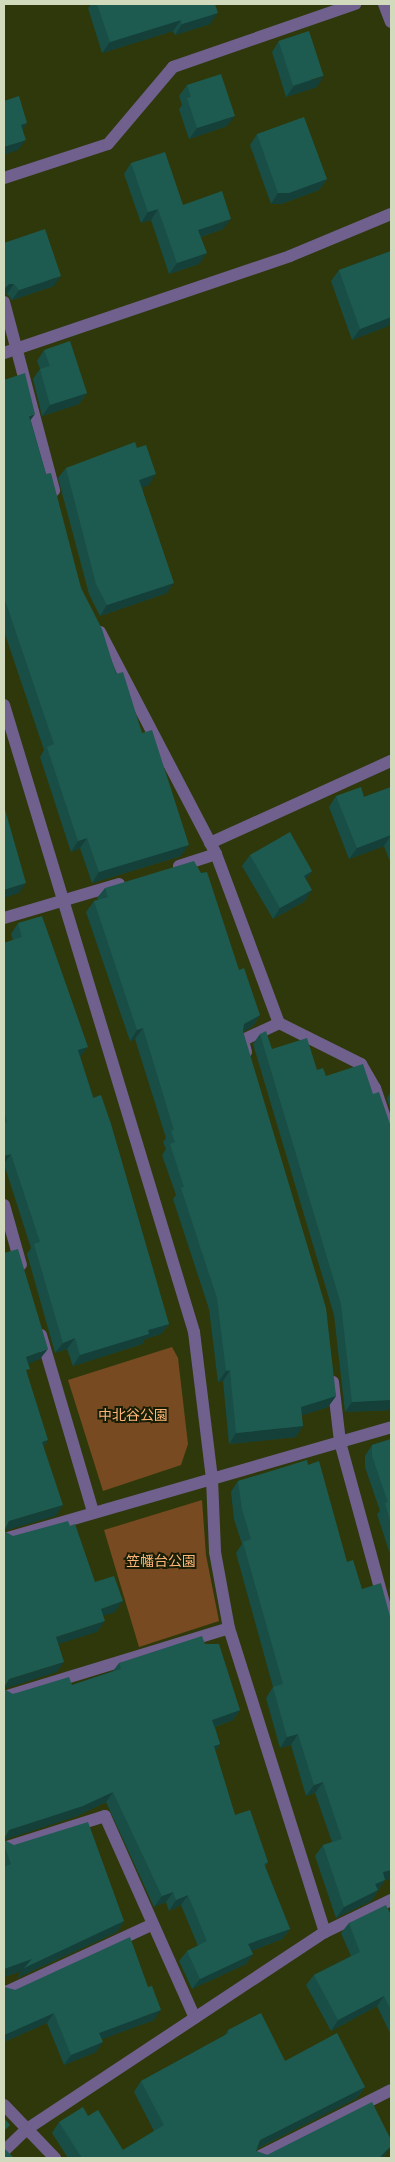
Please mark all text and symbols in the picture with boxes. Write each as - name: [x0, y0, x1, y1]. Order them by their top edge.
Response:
- park label: 中北谷公園: [98, 1407, 168, 1423]
- park label: 笠幡台公園: [126, 1553, 196, 1569]

